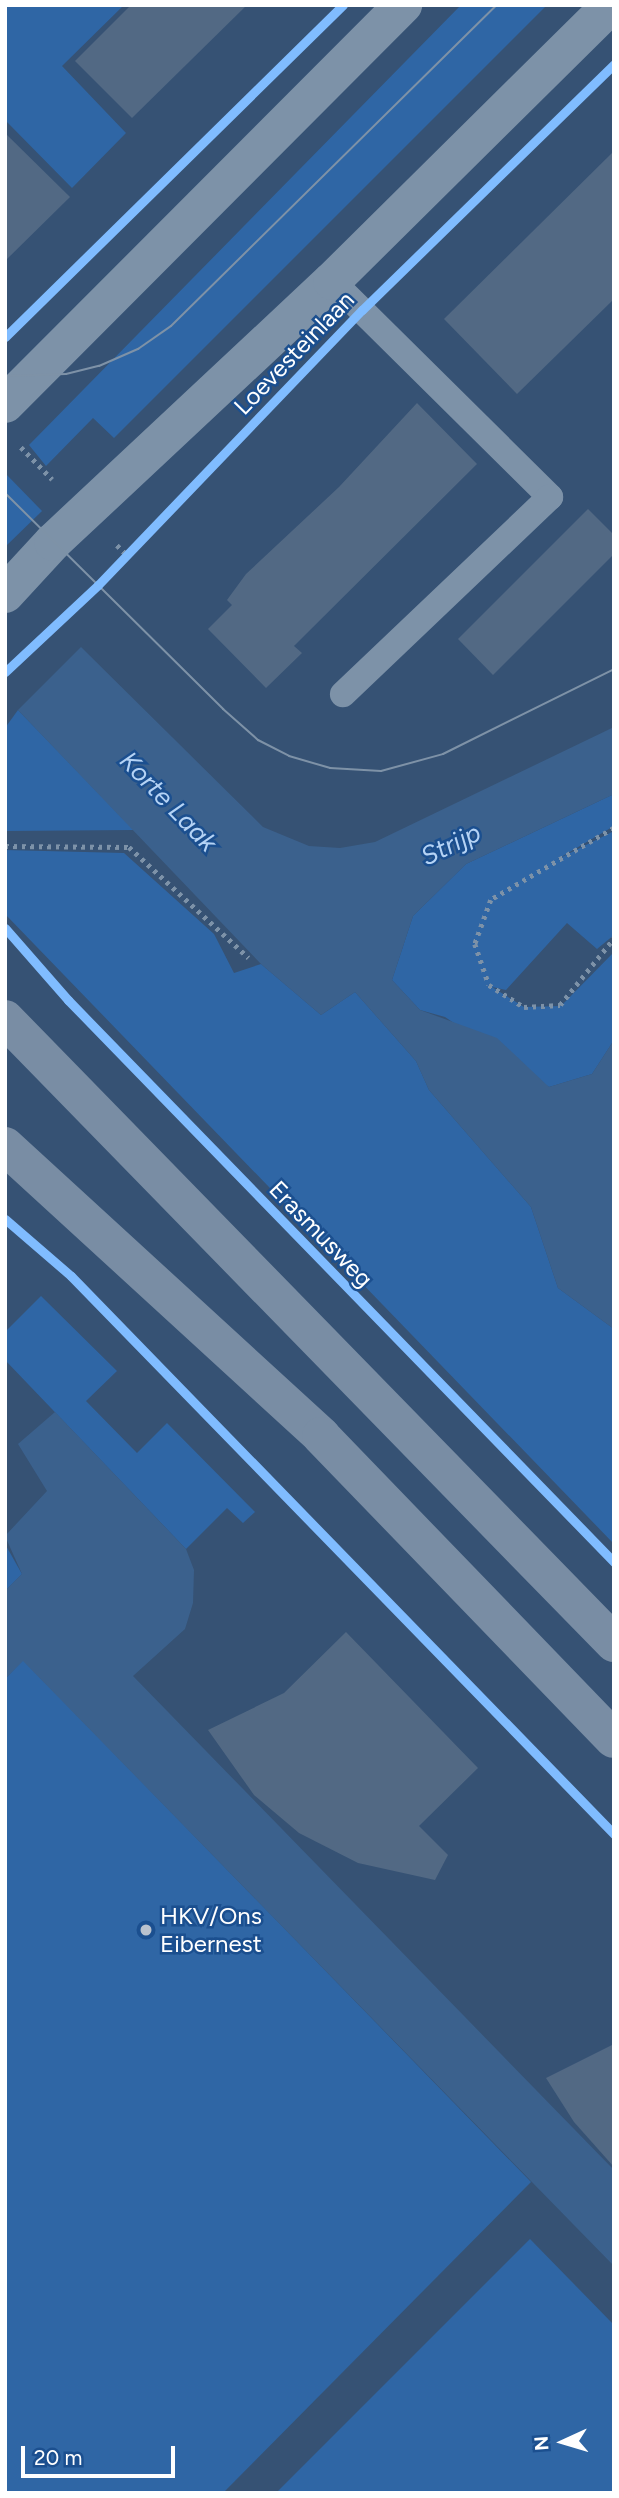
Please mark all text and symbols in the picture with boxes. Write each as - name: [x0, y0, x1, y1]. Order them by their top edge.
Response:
- street label: Loevesteinlaan: [228, 285, 360, 421]
- water label: Korte Laak: [113, 746, 223, 858]
- water label: Strijp: [416, 817, 486, 873]
- street label: Erasmusweg: [263, 1175, 379, 1293]
- place label: HKV/Ons Eibernest: [160, 1902, 262, 1958]
- marker: HKV/Ons Eibernest: [138, 1922, 154, 1938]
- north arrow: [528, 2407, 598, 2477]
- scale bar: [24, 2432, 178, 2476]
- text: N: [530, 2435, 554, 2452]
- text: 20 m: [34, 2445, 82, 2470]

